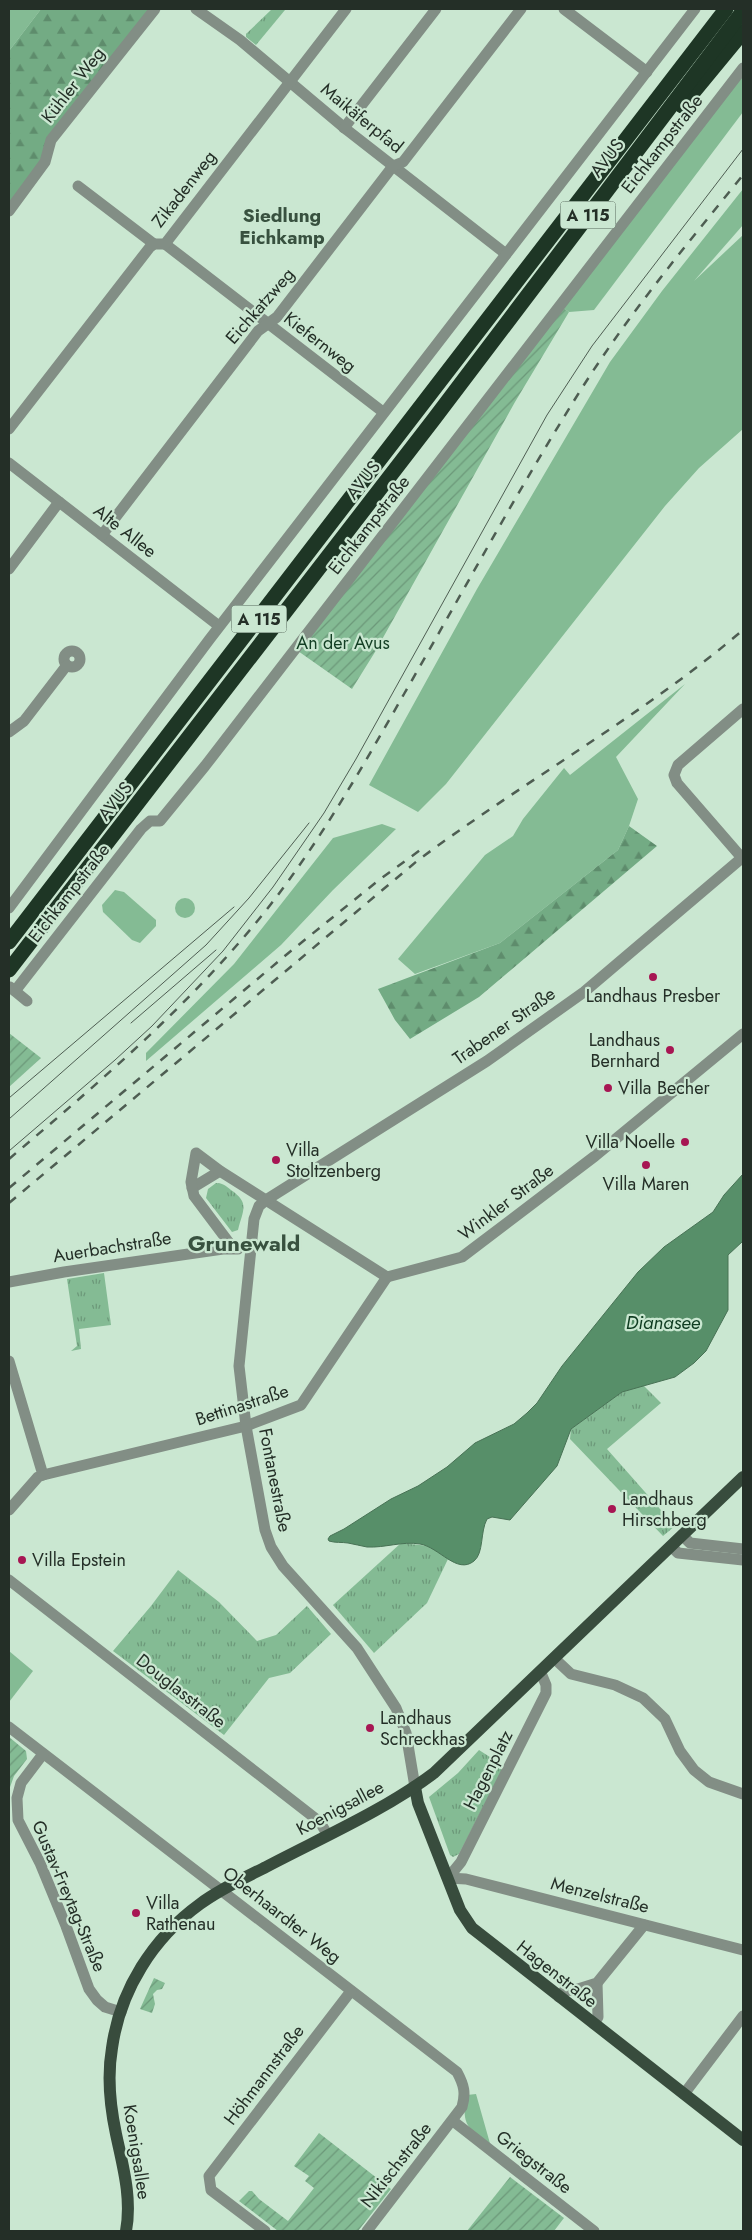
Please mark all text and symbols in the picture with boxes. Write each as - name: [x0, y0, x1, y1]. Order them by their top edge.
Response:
- street label: Kühler Weg: [35, 42, 111, 128]
- street label: Maikäferpfad: [315, 77, 409, 159]
- street label: Eichkampstraße: [615, 89, 709, 199]
- street label: AVUS: [584, 133, 630, 183]
- street label: Zikadenweg: [146, 145, 222, 233]
- district label: Siedlung Eichkamp: [239, 202, 325, 251]
- road number: A 115: [560, 202, 616, 228]
- street label: Eichkatzweg: [219, 262, 301, 350]
- street label: Kiefernweg: [278, 305, 362, 379]
- street label: AVUS: [339, 455, 387, 505]
- street label: Eichkampstraße: [322, 470, 416, 580]
- street label: Alte Allee: [88, 498, 162, 564]
- road number: A 115: [232, 606, 286, 632]
- park label: An der Avus: [296, 630, 390, 656]
- street label: AVUS: [91, 776, 139, 826]
- street label: Eichkampstraße: [22, 838, 116, 948]
- marker: Landhaus Presber: [647, 971, 659, 983]
- street label: Trabener Straße: [447, 981, 561, 1071]
- place label: Landhaus Presber: [586, 983, 721, 1009]
- place label: Landhaus Bernhard: [589, 1027, 660, 1074]
- marker: Landhaus Bernhard: [664, 1044, 676, 1056]
- place label: Villa Becher: [618, 1075, 711, 1101]
- marker: Villa Becher: [602, 1082, 614, 1094]
- place label: Villa Noelle: [586, 1129, 675, 1155]
- marker: Villa Noelle: [679, 1136, 691, 1148]
- place label: Villa Stoltzenberg: [286, 1137, 381, 1184]
- marker: Villa Stoltzenberg: [270, 1154, 282, 1166]
- street label: Winkler Straße: [453, 1158, 559, 1246]
- marker: Villa Maren: [640, 1159, 652, 1171]
- place label: Villa Maren: [603, 1171, 689, 1197]
- street label: Auerbachstraße: [51, 1225, 173, 1269]
- district label: Grunewald: [188, 1227, 300, 1259]
- water label: Dianasee: [626, 1309, 701, 1336]
- street label: Bettinastraße: [192, 1378, 292, 1432]
- street label: Fontanestraße: [252, 1426, 298, 1534]
- place label: Landhaus Hirschberg: [622, 1486, 707, 1533]
- marker: Landhaus Hirschberg: [606, 1503, 618, 1515]
- place label: Villa Epstein: [32, 1547, 126, 1573]
- marker: Villa Epstein: [16, 1554, 28, 1566]
- street label: Douglasstraße: [131, 1648, 231, 1734]
- place label: Landhaus Schreckhas: [380, 1705, 465, 1752]
- marker: Landhaus Schreckhas: [364, 1722, 376, 1734]
- street label: Hagenplatz: [457, 1725, 519, 1814]
- street label: Koenigsallee: [292, 1774, 388, 1842]
- street label: Gustav-Freytag-Straße: [25, 1816, 113, 1976]
- street label: Oberhaardter Weg: [217, 1860, 347, 1970]
- street label: Menzelstraße: [548, 1870, 652, 1920]
- place label: Villa Rathenau: [146, 1890, 215, 1937]
- marker: Villa Rathenau: [130, 1907, 142, 1919]
- street label: Hagenstraße: [511, 1934, 603, 2014]
- street label: Höhmannstraße: [218, 2019, 310, 2131]
- street label: Koenigsallee: [117, 2103, 157, 2201]
- street label: Nikischstraße: [354, 2117, 438, 2213]
- street label: Griegstraße: [490, 2124, 578, 2200]

